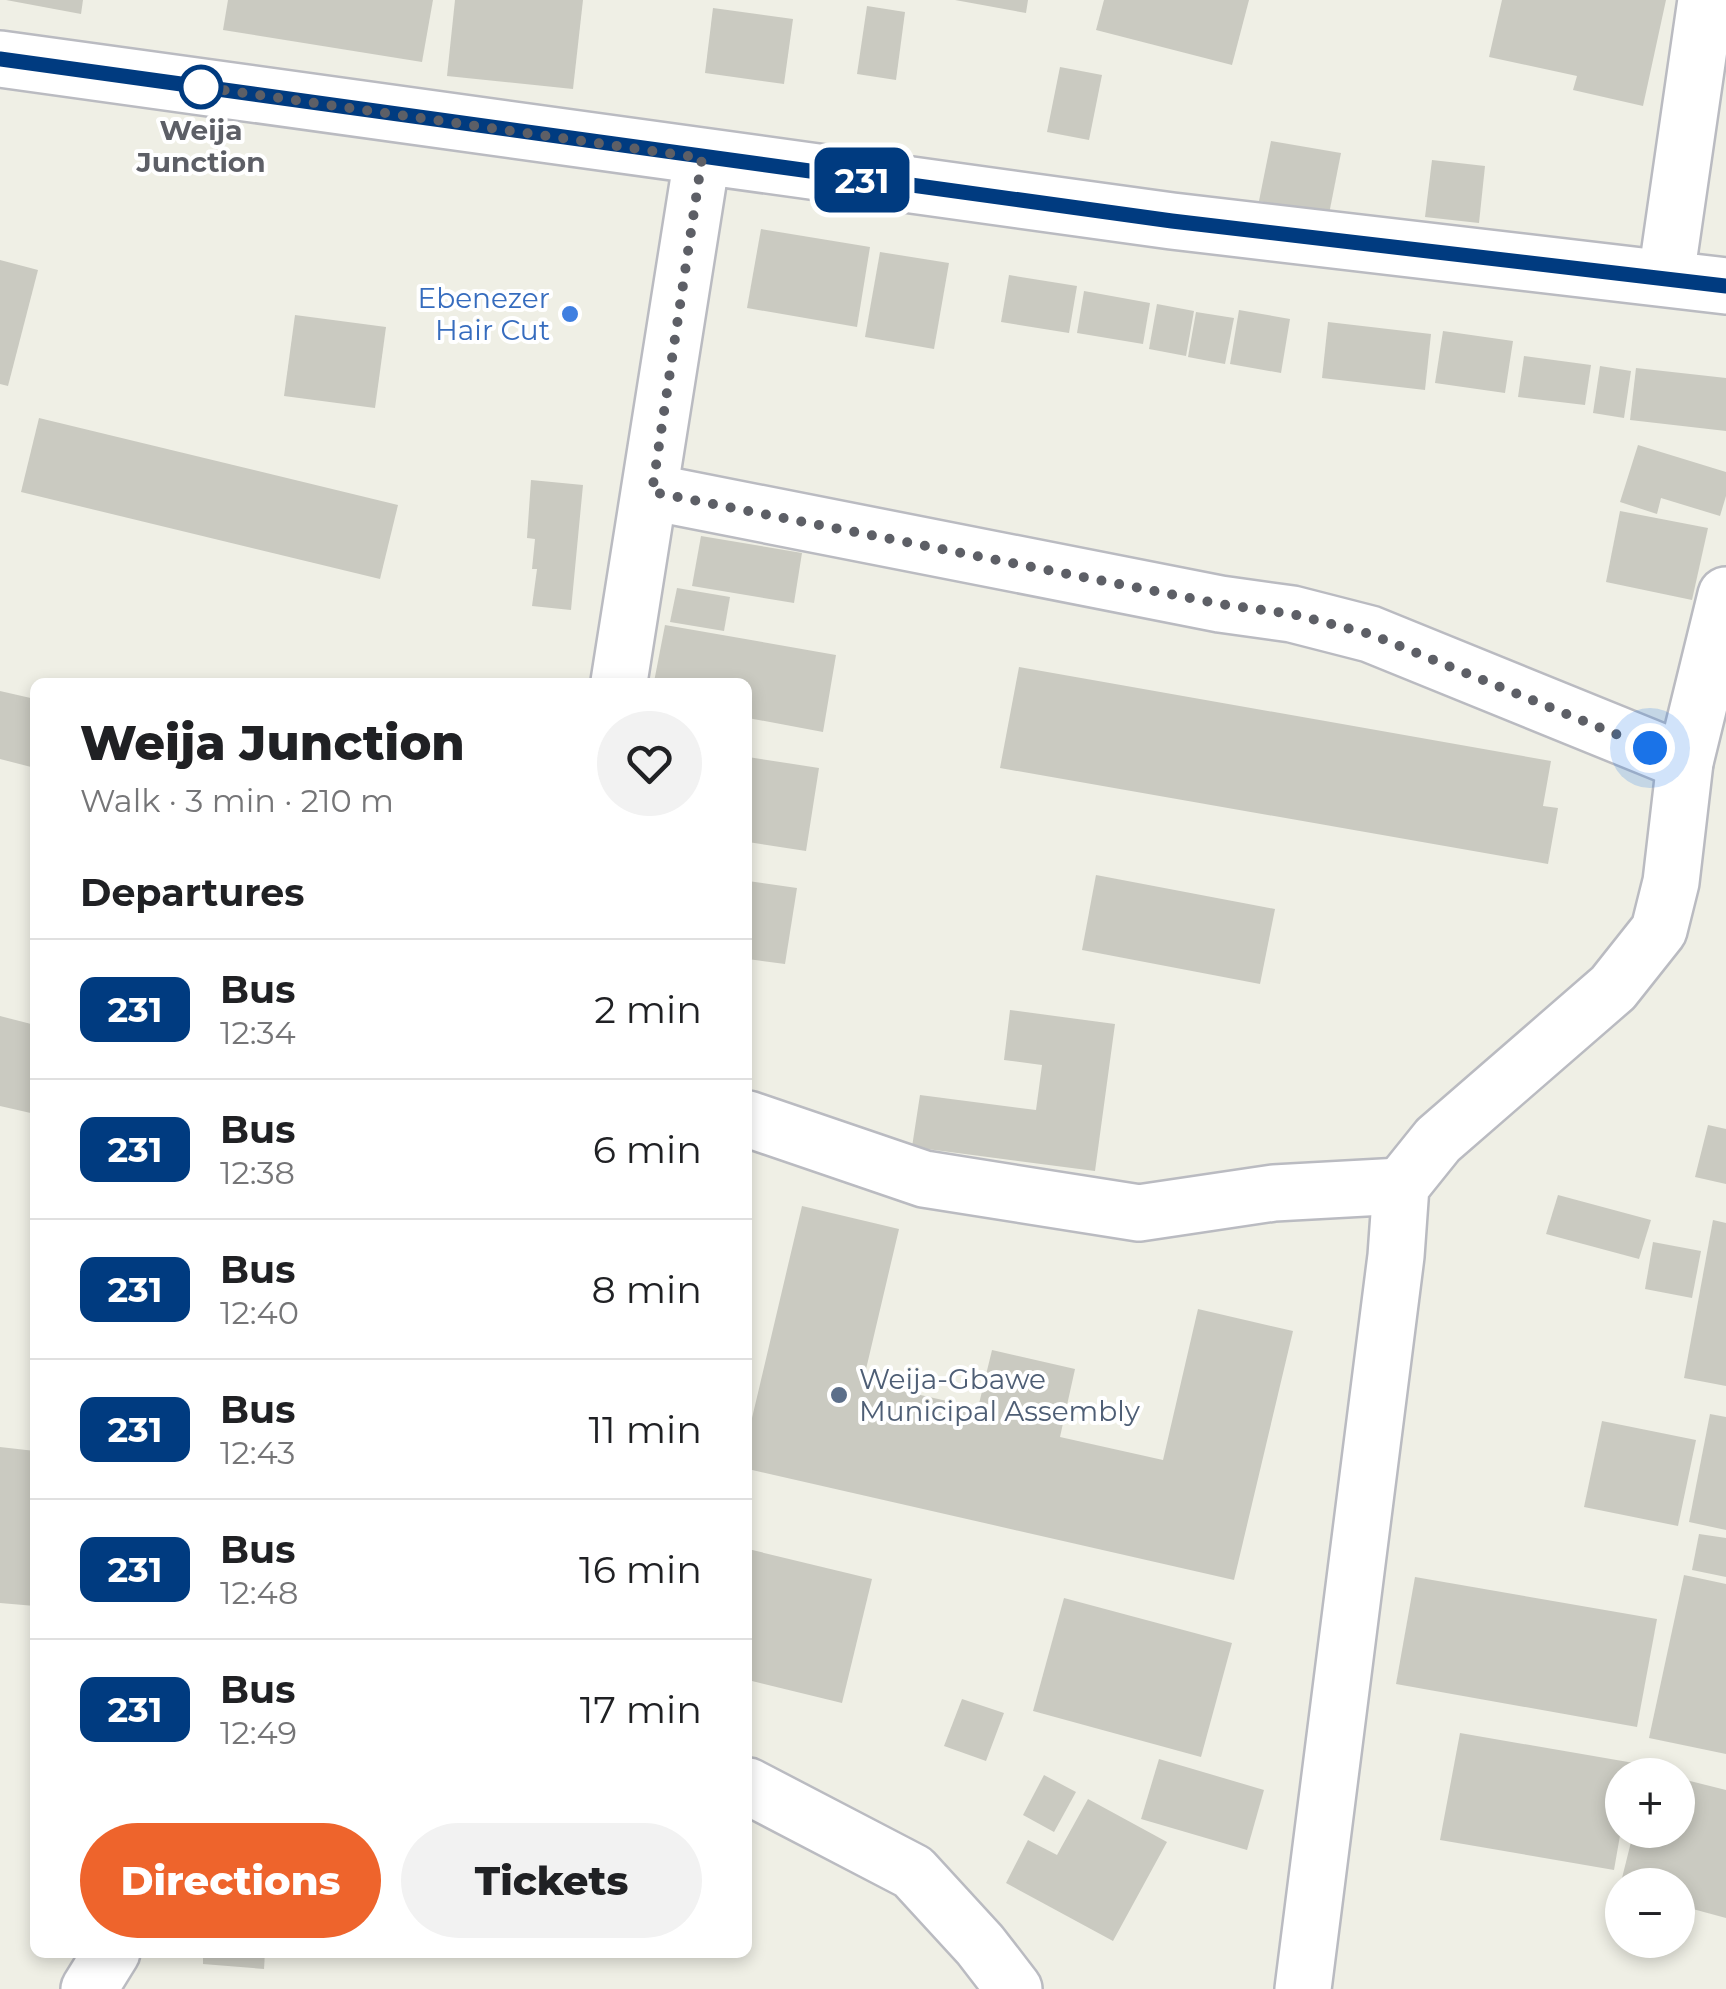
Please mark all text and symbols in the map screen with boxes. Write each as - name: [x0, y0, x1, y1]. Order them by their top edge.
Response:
- marker: Weija Junction: [180, 66, 222, 108]
- place label: Weija Junction: [135, 113, 266, 179]
- line badge: 231: [804, 148, 920, 212]
- text: 231: [834, 159, 890, 202]
- place label: Ebenezer Hair Cut: [417, 281, 550, 347]
- marker: Ebenezer Hair Cut: [559, 303, 581, 325]
- button: heart: [597, 711, 702, 816]
- text: Weija Junction: [80, 714, 465, 772]
- your location: [1625, 723, 1675, 773]
- text: Walk · 3 min · 210 m: [80, 781, 394, 820]
- text: Departures: [80, 869, 304, 916]
- text: Bus: [220, 966, 295, 1013]
- text: 2 min: [594, 986, 702, 1033]
- text: 231: [107, 988, 163, 1031]
- text: 12:34: [220, 1013, 296, 1052]
- text: Bus: [220, 1106, 295, 1153]
- text: 6 min: [593, 1126, 702, 1173]
- text: 231: [107, 1128, 163, 1171]
- text: 12:38: [220, 1153, 295, 1192]
- text: Bus: [220, 1246, 295, 1293]
- text: 8 min: [592, 1266, 702, 1313]
- text: 231: [107, 1268, 163, 1311]
- text: 12:40: [220, 1293, 299, 1332]
- place label: Weija-Gbawe Municipal Assembly: [859, 1362, 1141, 1428]
- marker: Weija-Gbawe Municipal Assembly: [828, 1384, 850, 1406]
- text: Bus: [220, 1386, 295, 1433]
- text: 11 min: [588, 1406, 702, 1453]
- text: 231: [107, 1408, 163, 1451]
- text: 12:43: [220, 1433, 295, 1472]
- text: Bus: [220, 1526, 295, 1573]
- text: 16 min: [579, 1546, 702, 1593]
- text: 231: [107, 1548, 163, 1591]
- text: 12:48: [220, 1573, 298, 1612]
- text: Bus: [220, 1666, 295, 1713]
- text: 17 min: [580, 1686, 702, 1733]
- text: 231: [107, 1688, 163, 1731]
- text: 12:49: [220, 1713, 297, 1752]
- map controls: [1605, 1758, 1695, 1958]
- button: +: [1605, 1758, 1695, 1848]
- button: Directions: [80, 1823, 381, 1938]
- button: Tickets: [401, 1823, 702, 1938]
- button: −: [1605, 1868, 1695, 1958]

